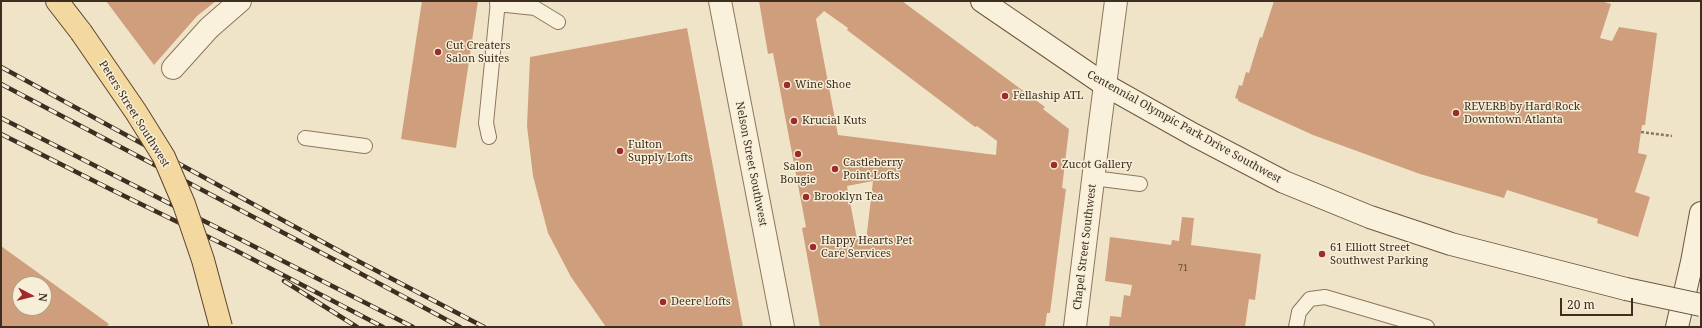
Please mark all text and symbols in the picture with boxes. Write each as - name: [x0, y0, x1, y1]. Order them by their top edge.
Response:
- place label: Cut Creaters Salon Suites: [446, 39, 510, 65]
- marker: Cut Creaters Salon Suites: [433, 47, 443, 57]
- street label: Peters Street Southwest: [96, 58, 172, 170]
- street label: Centennial Olympic Park Drive Southwest: [1085, 68, 1283, 186]
- place label: Wine Shoe: [795, 78, 851, 92]
- marker: Wine Shoe: [782, 80, 792, 90]
- place label: Fellaship ATL: [1013, 89, 1084, 103]
- marker: Fellaship ATL: [1000, 91, 1010, 101]
- street label: Nelson Street Southwest: [732, 100, 770, 228]
- place label: REVERB by Hard Rock Downtown Atlanta: [1464, 100, 1580, 126]
- marker: REVERB by Hard Rock Downtown Atlanta: [1451, 108, 1461, 118]
- place label: Krucial Kuts: [802, 114, 867, 128]
- marker: Krucial Kuts: [789, 116, 799, 126]
- place label: Fulton Supply Lofts: [628, 138, 693, 164]
- marker: Fulton Supply Lofts: [615, 146, 625, 156]
- marker: Salon Bougie: [793, 149, 803, 159]
- place label: Castleberry Point Lofts: [843, 156, 903, 182]
- place label: Zucot Gallery: [1062, 158, 1132, 172]
- place label: Salon Bougie: [780, 160, 816, 186]
- marker: Zucot Gallery: [1049, 160, 1059, 170]
- marker: Castleberry Point Lofts: [830, 164, 840, 174]
- street label: Chapel Street Southwest: [1071, 183, 1099, 311]
- place label: Brooklyn Tea: [814, 190, 883, 204]
- marker: Brooklyn Tea: [801, 192, 811, 202]
- place label: Happy Hearts Pet Care Services: [821, 234, 912, 260]
- place label: 61 Elliott Street Southwest Parking: [1330, 241, 1428, 267]
- marker: Happy Hearts Pet Care Services: [808, 242, 818, 252]
- marker: 61 Elliott Street Southwest Parking: [1317, 249, 1327, 259]
- house number: 71: [1178, 263, 1188, 273]
- north arrow: [12, 276, 52, 316]
- scale bar: [1562, 290, 1635, 316]
- text: N: [35, 292, 51, 303]
- place label: Deere Lofts: [671, 295, 731, 309]
- text: 20 m: [1567, 296, 1595, 313]
- marker: Deere Lofts: [658, 297, 668, 307]

